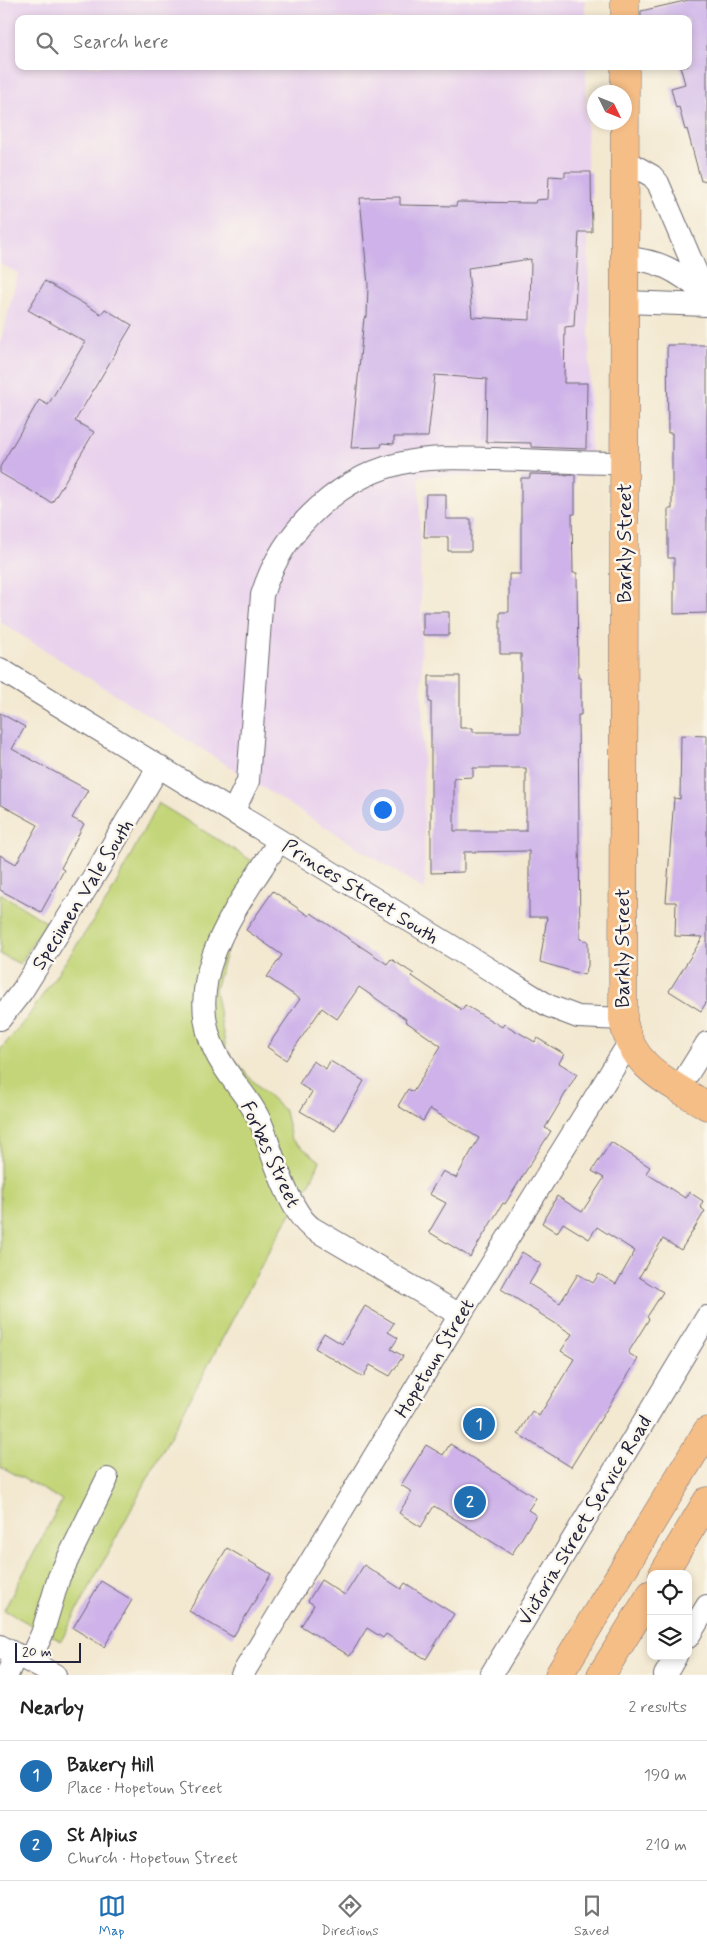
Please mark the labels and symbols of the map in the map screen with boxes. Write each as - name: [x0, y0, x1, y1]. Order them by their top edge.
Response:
- north arrow: [587, 85, 632, 130]
- street label: Barkly Street: [612, 483, 639, 603]
- your location: [370, 797, 396, 823]
- street label: Specimen Vale South: [26, 814, 141, 976]
- street label: Princes Street South: [277, 833, 444, 951]
- street label: Barkly Street: [610, 888, 637, 1008]
- street label: Forbes Street: [233, 1097, 306, 1212]
- street label: Hopetoun Street: [389, 1294, 482, 1423]
- pin: 1: [463, 1405, 495, 1443]
- street label: Victoria Street Service Road: [512, 1411, 659, 1631]
- pin: 2: [454, 1483, 486, 1521]
- scale bar: [15, 1640, 81, 1663]

